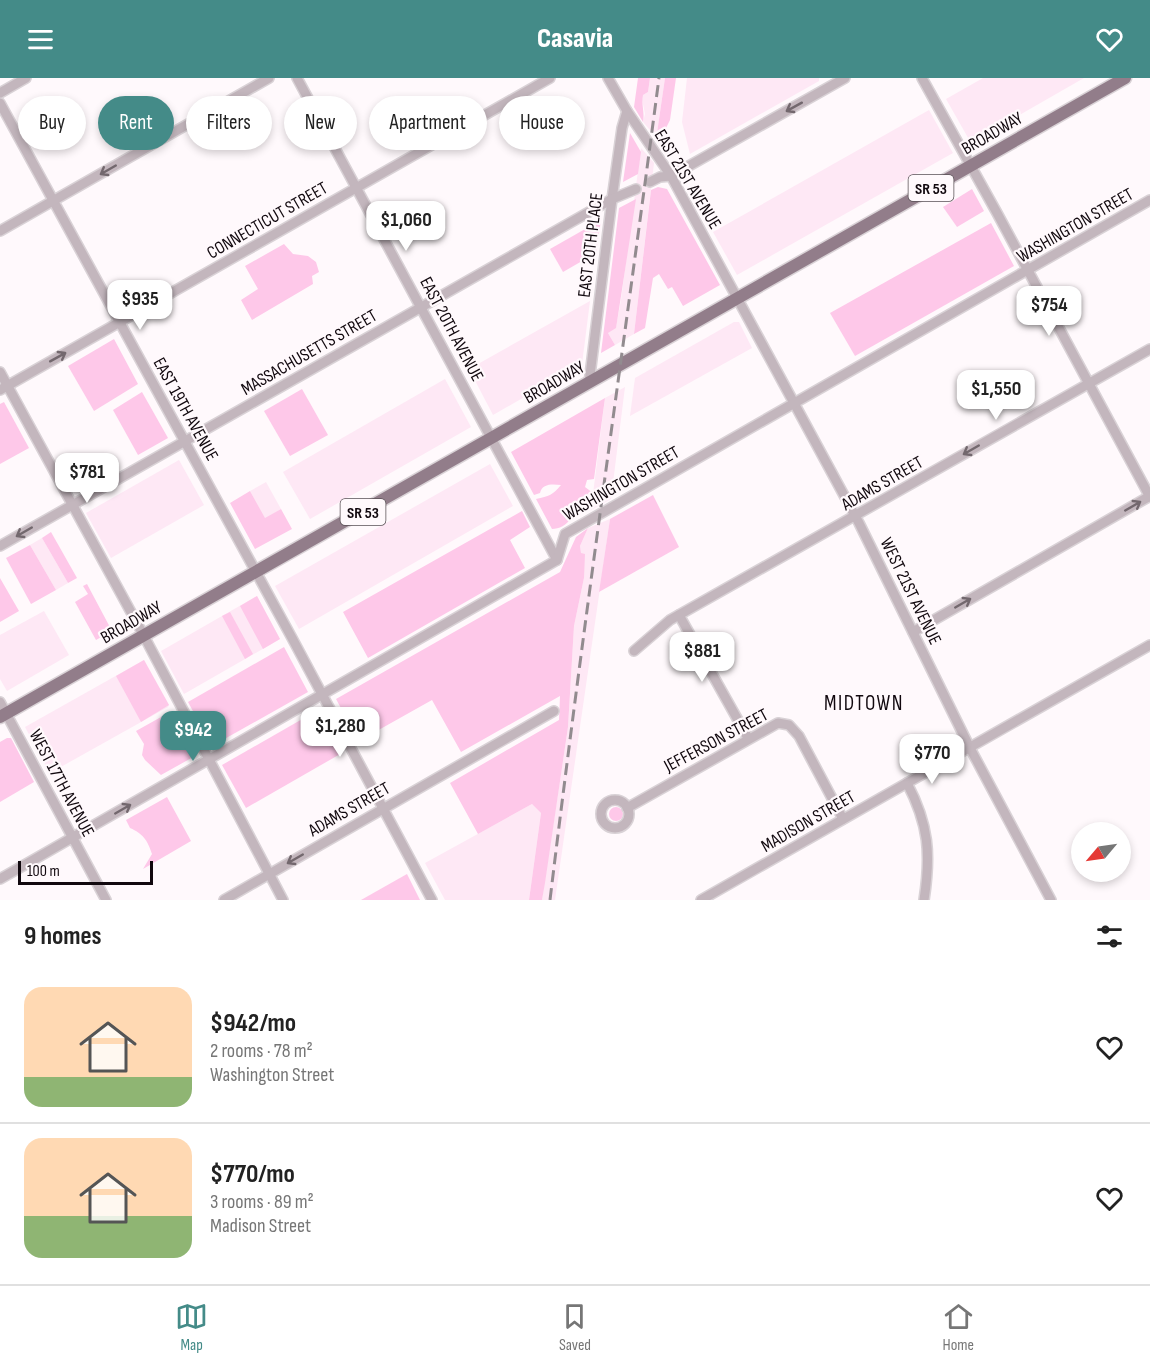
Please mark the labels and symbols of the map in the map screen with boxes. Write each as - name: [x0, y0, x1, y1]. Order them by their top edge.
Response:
- one-way arrow: [786, 101, 803, 113]
- street label: BROADWAY: [958, 107, 1027, 159]
- street label: EAST 21ST AVENUE: [650, 126, 726, 233]
- one-way arrow: [100, 164, 117, 176]
- road number: SR 53: [908, 175, 954, 201]
- street label: CONNECTICUT STREET: [203, 177, 331, 263]
- street label: WASHINGTON STREET: [1013, 184, 1137, 267]
- street label: EAST 20TH PLACE: [574, 192, 607, 299]
- pin: $1,060: [357, 201, 455, 252]
- street label: EAST 20TH AVENUE: [415, 273, 488, 385]
- pin: $935: [104, 280, 176, 331]
- pin: $754: [1013, 286, 1085, 337]
- street label: MASSACHUSETTS STREET: [238, 305, 381, 400]
- one-way arrow: [49, 351, 67, 362]
- street label: EAST 19TH AVENUE: [149, 354, 223, 464]
- street label: BROADWAY: [520, 356, 589, 408]
- pin: $1,550: [947, 370, 1045, 421]
- street label: WASHINGTON STREET: [559, 442, 683, 525]
- one-way arrow: [963, 445, 980, 457]
- street label: ADAMS STREET: [837, 452, 927, 516]
- pin: $781: [51, 453, 123, 504]
- road number: SR 53: [340, 499, 386, 525]
- one-way arrow: [1124, 500, 1141, 512]
- one-way arrow: [16, 527, 33, 539]
- street label: WEST 21ST AVENUE: [876, 534, 946, 648]
- street label: BROADWAY: [97, 596, 166, 648]
- one-way arrow: [954, 597, 971, 609]
- pin: $881: [666, 632, 738, 683]
- district label: MIDTOWN: [824, 691, 904, 716]
- street label: JEFFERSON STREET: [660, 704, 772, 777]
- pin: $1,280: [291, 707, 389, 758]
- pin: $942: [157, 711, 229, 762]
- street label: WEST 17TH AVENUE: [25, 726, 99, 840]
- pin: $770: [896, 734, 968, 785]
- street label: ADAMS STREET: [304, 778, 394, 842]
- street label: MADISON STREET: [758, 786, 859, 857]
- one-way arrow: [114, 803, 131, 815]
- north arrow: [1071, 822, 1131, 882]
- one-way arrow: [287, 854, 305, 865]
- scale bar: [18, 858, 153, 886]

